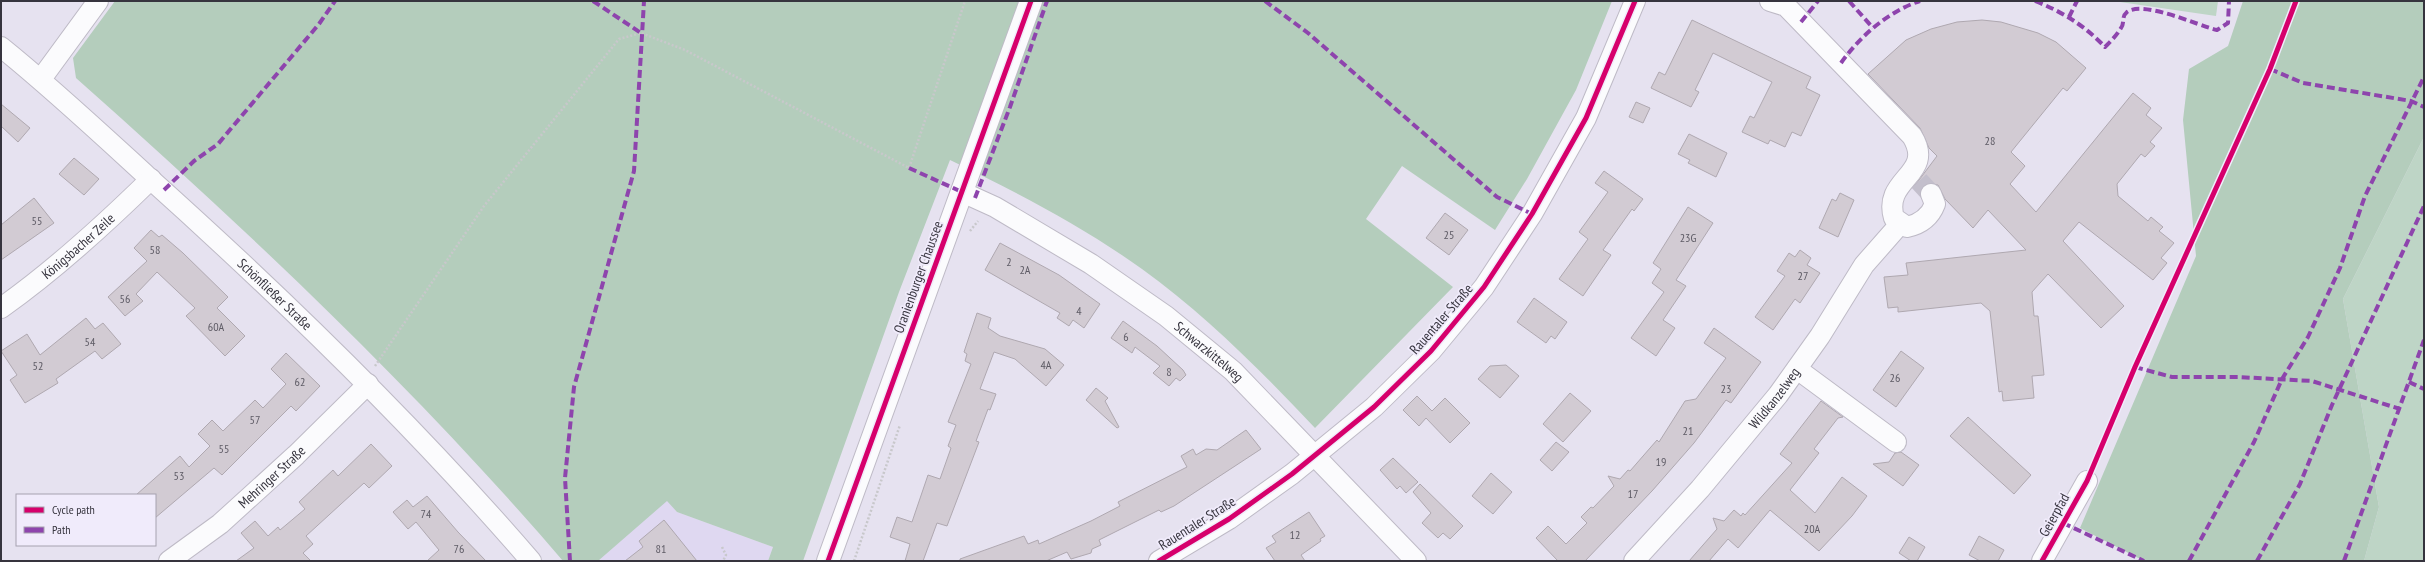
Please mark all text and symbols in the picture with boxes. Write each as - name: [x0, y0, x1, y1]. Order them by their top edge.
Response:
- house number: 28: [1985, 133, 1995, 148]
- street label: Königsbacher Zeile: [38, 209, 119, 283]
- house number: 55: [32, 213, 42, 228]
- street label: Oranienburger Chaussee: [889, 218, 947, 336]
- house number: 25: [1444, 227, 1454, 242]
- house number: 23G: [1680, 230, 1696, 245]
- house number: 58: [150, 242, 160, 257]
- house number: 2: [1006, 254, 1012, 269]
- street label: Schönfließer Straße: [234, 255, 316, 334]
- house number: 2A: [1019, 262, 1031, 277]
- house number: 27: [1798, 268, 1808, 283]
- street label: Rauentaler Straße: [1405, 280, 1477, 358]
- house number: 56: [120, 291, 130, 306]
- house number: 4: [1076, 303, 1082, 318]
- street label: Schwarzkittelweg: [1171, 318, 1248, 386]
- house number: 60A: [208, 319, 225, 334]
- house number: 6: [1123, 329, 1129, 344]
- house number: 54: [85, 334, 96, 349]
- house number: 4A: [1040, 357, 1052, 372]
- house number: 52: [33, 358, 43, 373]
- house number: 8: [1166, 364, 1172, 379]
- street label: Wildkanzelweg: [1745, 364, 1804, 432]
- house number: 26: [1890, 370, 1900, 385]
- house number: 62: [295, 374, 305, 389]
- house number: 23: [1721, 381, 1731, 396]
- house number: 57: [250, 412, 260, 427]
- house number: 21: [1683, 423, 1693, 438]
- house number: 55: [219, 441, 229, 456]
- street label: Mehringer Straße: [234, 442, 309, 512]
- house number: 19: [1656, 454, 1666, 469]
- house number: 53: [174, 468, 184, 483]
- house number: 17: [1628, 486, 1638, 501]
- street label: Geierpfad: [2035, 490, 2073, 540]
- street label: Rauentaler Straße: [1155, 492, 1239, 554]
- legend: [16, 494, 156, 546]
- text: Cycle path: [52, 502, 95, 517]
- house number: 74: [421, 506, 432, 521]
- house number: 20A: [1804, 521, 1821, 536]
- text: Path: [52, 522, 70, 537]
- house number: 12: [1290, 527, 1300, 542]
- house number: 76: [454, 541, 464, 556]
- house number: 81: [656, 541, 666, 556]

